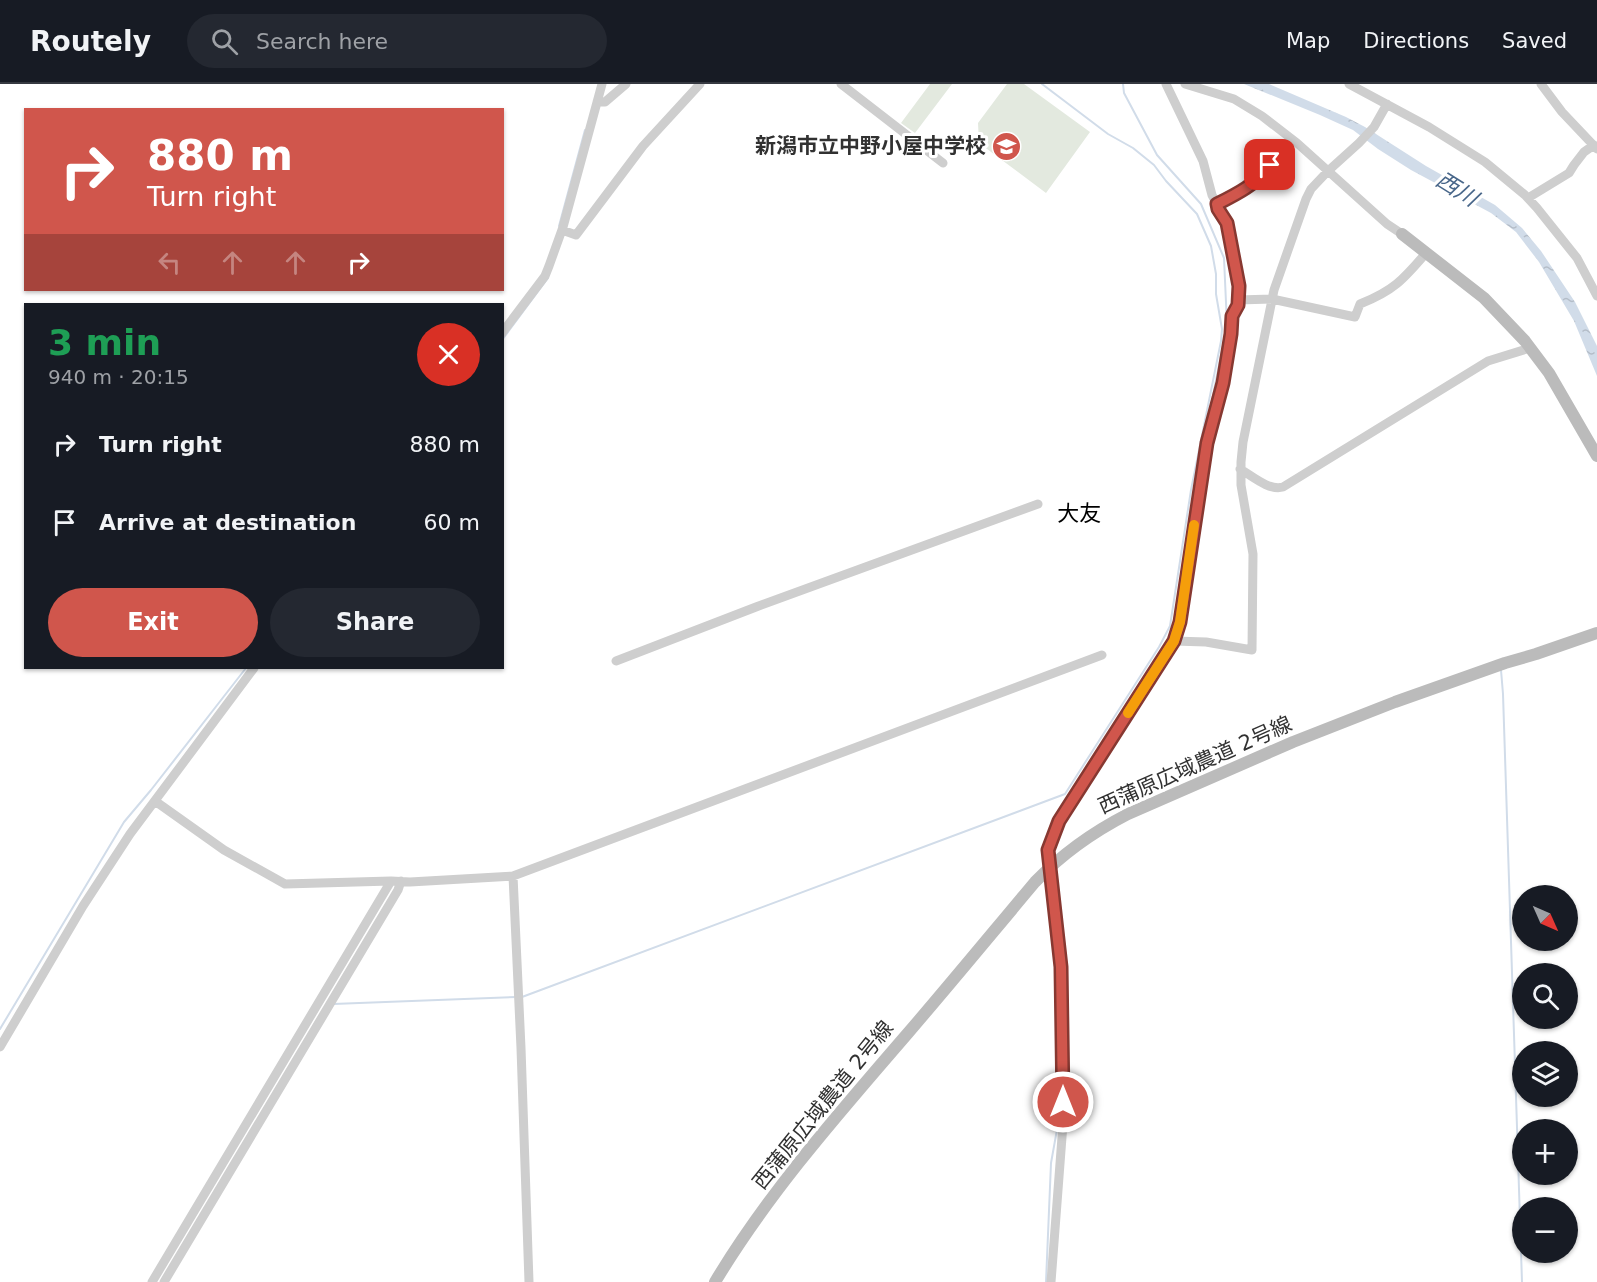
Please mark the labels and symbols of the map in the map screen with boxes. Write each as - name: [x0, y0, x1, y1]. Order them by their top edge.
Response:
- school or university icon: 新潟市立中野小屋中学校: [991, 130, 1023, 162]
- place label: 新潟市立中野小屋中学校: [755, 134, 986, 158]
- pin: [1244, 139, 1295, 190]
- water label: 西川: [1432, 167, 1484, 212]
- district label: 大友: [1057, 501, 1101, 526]
- street label: 西蒲原広域農道 2号線: [1095, 712, 1295, 818]
- north arrow: [1512, 885, 1578, 951]
- street label: 西蒲原広域農道 2号線: [748, 1016, 898, 1194]
- position arrow: [1031, 1070, 1095, 1134]

